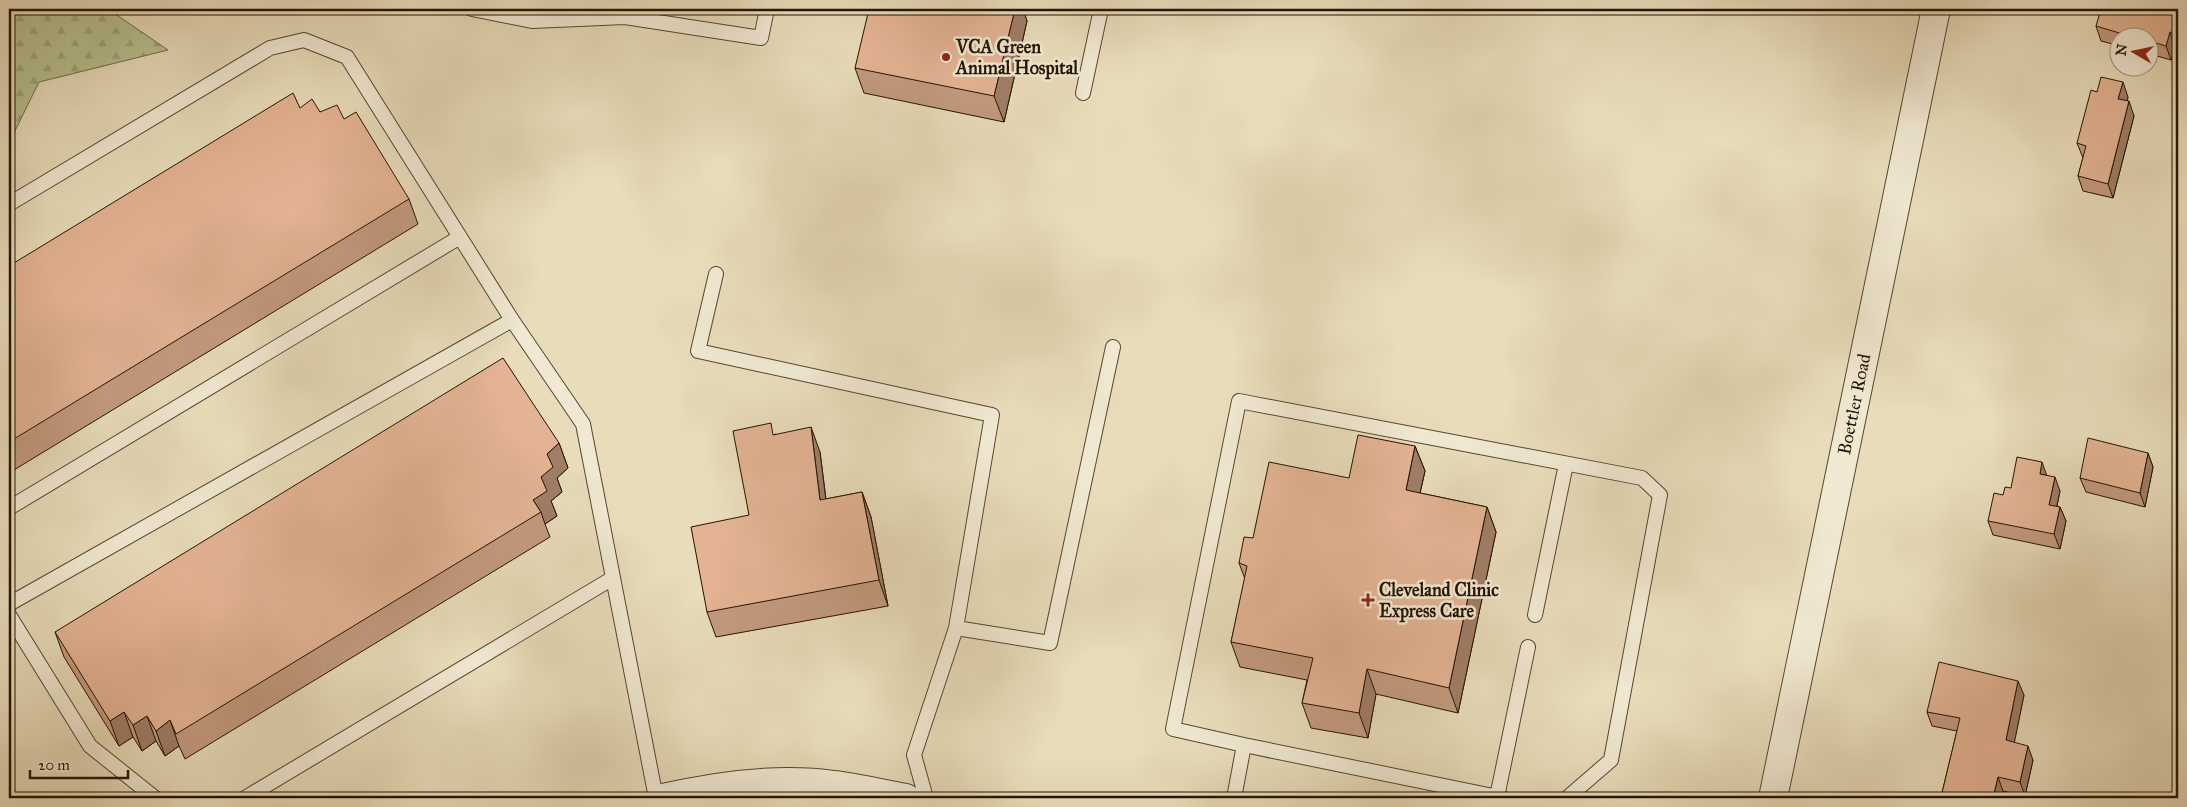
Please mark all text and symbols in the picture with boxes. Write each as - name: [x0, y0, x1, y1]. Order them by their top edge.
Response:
- north arrow: [2110, 28, 2160, 78]
- place label: VCA Green Animal Hospital: [955, 36, 1079, 80]
- text: N: [2112, 43, 2131, 57]
- marker: VCA Green Animal Hospital: [940, 51, 952, 63]
- street label: Boettler Road: [1833, 352, 1875, 457]
- place label: Cleveland Clinic Express Care: [1379, 579, 1499, 623]
- marker: Cleveland Clinic Express Care: [1361, 593, 1375, 607]
- scale bar: [30, 747, 128, 779]
- text: 20 m: [38, 756, 70, 774]

